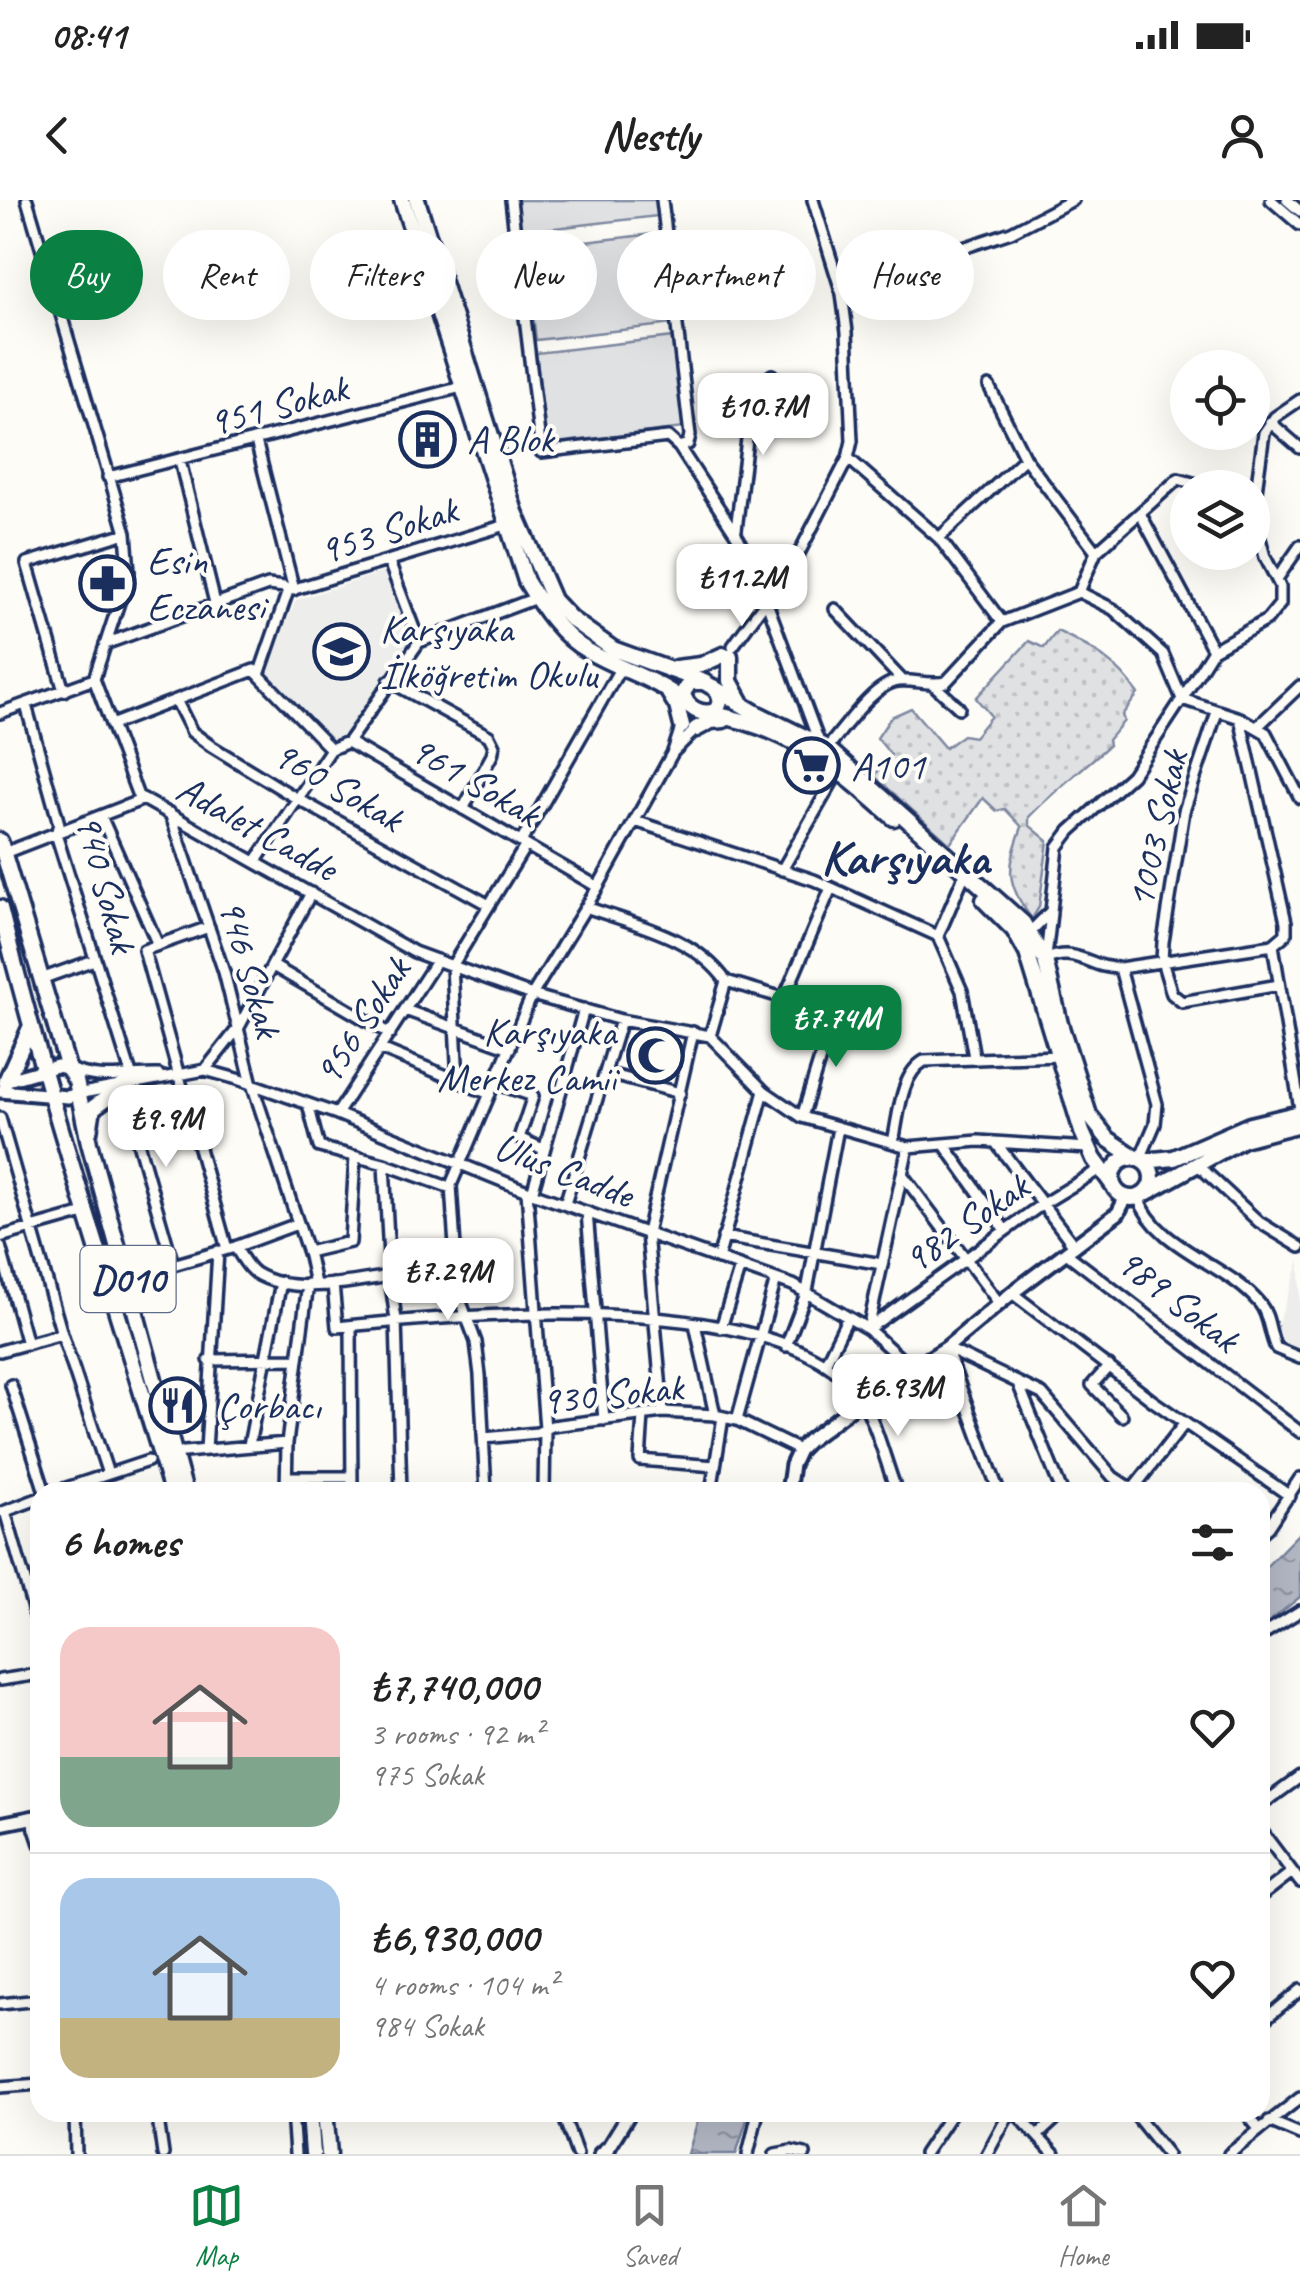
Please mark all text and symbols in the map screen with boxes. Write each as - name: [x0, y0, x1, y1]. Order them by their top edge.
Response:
- text: 08:41: [50, 12, 126, 59]
- text: Nestly: [601, 107, 699, 164]
- icon: back: [30, 108, 85, 163]
- icon: person: [1215, 108, 1270, 163]
- chip: Buy: [30, 230, 143, 320]
- chip: Rent: [163, 230, 290, 320]
- chip: Filters: [310, 230, 456, 320]
- chip: New: [476, 230, 597, 320]
- chip: Apartment: [617, 230, 816, 320]
- chip: House: [836, 230, 974, 320]
- map controls: [1170, 350, 1270, 570]
- button: locate: [1170, 350, 1270, 450]
- street label: 951 Sokak: [203, 362, 355, 448]
- pin: ₺10.7M: [682, 373, 844, 458]
- text: ₺10.7M: [719, 385, 807, 426]
- building icon: A Blok: [398, 409, 458, 469]
- place label: A Blok: [467, 414, 556, 464]
- button: layers: [1170, 470, 1270, 570]
- street label: 953 Sokak: [313, 484, 466, 576]
- place label: Esin Eczanesi: [147, 536, 269, 632]
- pin: ₺11.2M: [661, 544, 823, 629]
- pharmacy icon: Esin Eczanesi: [78, 554, 138, 614]
- text: ₺11.2M: [698, 556, 786, 597]
- place label: Karşıyaka İlköğretim Okulu: [380, 604, 599, 700]
- school or university icon: Karşıyaka İlköğretim Okulu: [311, 622, 371, 682]
- street label: 961 Sokak: [401, 724, 551, 839]
- street label: 960 Sokak: [264, 729, 414, 844]
- supermarket icon: A101: [782, 736, 842, 796]
- place label: A101: [851, 741, 927, 791]
- street label: 1003 Sokak: [1115, 743, 1200, 913]
- street label: Adalet Cadde: [168, 764, 349, 894]
- street label: 940 Sokak: [63, 808, 149, 960]
- district label: Karşıyaka: [821, 826, 993, 889]
- street label: 946 Sokak: [206, 893, 294, 1045]
- street label: 956 Sokak: [302, 946, 423, 1094]
- pin: ₺7.74M: [755, 985, 917, 1070]
- text: ₺7.74M: [792, 997, 880, 1038]
- place label: Karşıyaka Merkez Camii: [437, 1007, 621, 1103]
- mosque icon: Karşıyaka Merkez Camii: [625, 1025, 685, 1085]
- pin: ₺9.9M: [96, 1085, 236, 1170]
- text: ₺9.9M: [130, 1097, 202, 1138]
- street label: Ulus Cadde: [487, 1121, 643, 1220]
- street label: 982 Sokak: [893, 1160, 1040, 1284]
- street label: 989 Sokak: [1107, 1237, 1251, 1365]
- pin: ₺7.29M: [367, 1238, 529, 1323]
- road number: D010: [80, 1246, 176, 1312]
- text: ₺7.29M: [405, 1250, 491, 1291]
- pin: ₺6.93M: [817, 1354, 979, 1439]
- street label: 930 Sokak: [539, 1361, 688, 1426]
- text: ₺6.93M: [854, 1366, 942, 1407]
- restaurant icon: Çorbacı: [148, 1376, 208, 1436]
- place label: Çorbacı: [217, 1381, 322, 1431]
- icon: filters: [1185, 1515, 1240, 1570]
- text: 6 homes: [60, 1516, 179, 1569]
- text: ₺7,740,000: [370, 1660, 538, 1713]
- icon: home: [140, 1667, 260, 1787]
- icon: heart: [1185, 1700, 1240, 1755]
- text: 3 rooms · 92 m²: [370, 1713, 543, 1754]
- text: 975 Sokak: [370, 1754, 484, 1795]
- text: ₺6,930,000: [370, 1911, 538, 1964]
- icon: home: [140, 1918, 260, 2038]
- icon: heart: [1185, 1951, 1240, 2006]
- text: 4 rooms · 104 m²: [370, 1964, 557, 2005]
- text: 984 Sokak: [370, 2005, 484, 2046]
- tab: Map: [189, 2178, 244, 2273]
- tab: Saved: [622, 2178, 677, 2273]
- tab: Home: [1056, 2178, 1111, 2273]

